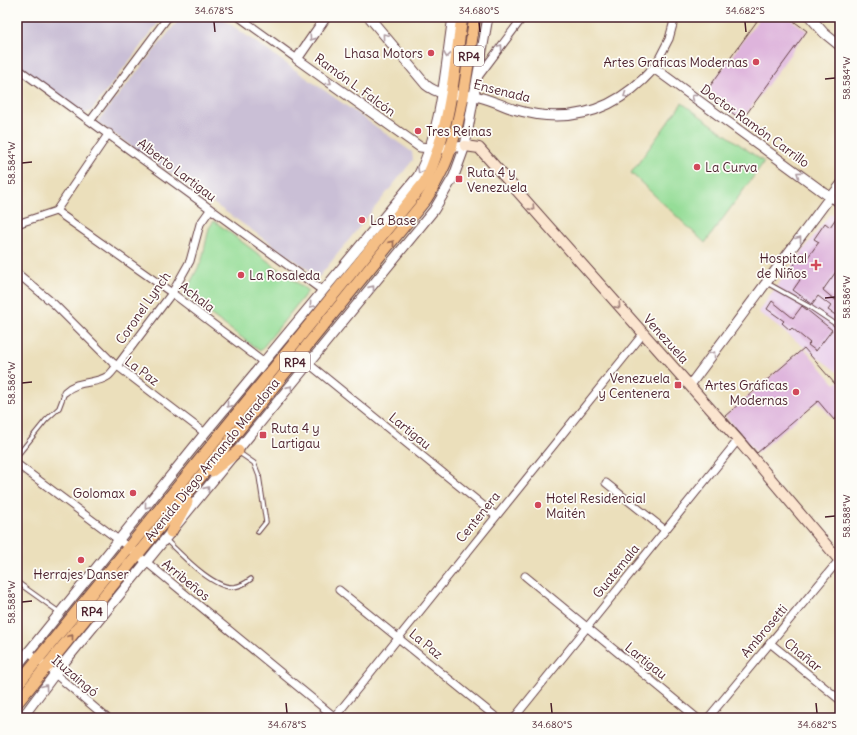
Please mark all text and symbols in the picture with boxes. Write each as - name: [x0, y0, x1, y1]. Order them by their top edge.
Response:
- text: 34.678°S: [195, 4, 234, 17]
- text: 34.680°S: [459, 4, 500, 17]
- text: 34.682°S: [725, 4, 765, 17]
- one-way arrow: [309, 34, 317, 41]
- one-way arrow: [383, 34, 390, 41]
- place label: Lhasa Motors: [344, 45, 423, 62]
- one-way arrow: [495, 45, 502, 52]
- road number: RP4: [454, 46, 484, 66]
- marker: Lhasa Motors: [426, 48, 436, 58]
- street label: Ramón L. Falcón: [311, 50, 399, 120]
- one-way arrow: [443, 52, 452, 58]
- place label: Artes Graficas Modernas: [604, 54, 748, 71]
- text: 58.584°W: [840, 56, 853, 100]
- marker: Artes Graficas Modernas: [751, 57, 761, 67]
- street label: Ensenada: [472, 76, 532, 106]
- one-way arrow: [324, 77, 331, 84]
- street label: Doctor Ramón Carrillo: [697, 81, 813, 171]
- one-way arrow: [623, 90, 630, 98]
- one-way arrow: [691, 94, 698, 102]
- place label: Tres Reinas: [426, 123, 492, 140]
- marker: Tres Reinas: [413, 126, 423, 136]
- street label: Alberto Lartigau: [134, 135, 220, 206]
- text: 58.584°W: [5, 141, 18, 185]
- place label: La Curva: [705, 159, 757, 176]
- marker: La Curva: [692, 162, 702, 172]
- place label: Ruta 4 y Venezuela: [467, 164, 527, 196]
- one-way arrow: [417, 167, 425, 174]
- one-way arrow: [796, 171, 803, 179]
- marker: Ruta 4 y Venezuela: [454, 174, 464, 184]
- one-way arrow: [527, 204, 534, 211]
- place label: La Base: [370, 212, 416, 229]
- marker: La Base: [357, 215, 367, 225]
- one-way arrow: [794, 236, 801, 243]
- one-way arrow: [387, 240, 394, 247]
- place label: Hospital de Niños: [757, 250, 807, 282]
- marker: Hospital de Niños: [810, 259, 822, 271]
- place label: La Rosaleda: [249, 267, 320, 284]
- street label: Coronel Lynch: [112, 268, 175, 348]
- marker: La Rosaleda: [236, 270, 246, 280]
- text: 58.586°W: [840, 275, 853, 319]
- street label: Achala: [176, 278, 218, 316]
- one-way arrow: [367, 285, 374, 292]
- one-way arrow: [309, 300, 316, 307]
- one-way arrow: [614, 301, 621, 308]
- street label: Venezuela: [640, 311, 692, 367]
- one-way arrow: [708, 351, 715, 358]
- road number: RP4: [280, 352, 310, 372]
- street label: La Paz: [121, 353, 163, 389]
- text: 58.586°W: [5, 361, 18, 405]
- place label: Venezuela y Centenera: [599, 370, 670, 402]
- street label: Avenida Diego Armando Maradona: [141, 375, 283, 545]
- place label: Artes Gráficas Modernas: [705, 377, 788, 409]
- marker: Venezuela y Centenera: [673, 380, 683, 390]
- one-way arrow: [285, 386, 292, 393]
- marker: Artes Gráficas Modernas: [791, 387, 801, 397]
- one-way arrow: [226, 400, 233, 407]
- street label: Lartigau: [386, 409, 435, 453]
- place label: Ruta 4 y Lartigau: [271, 420, 321, 452]
- marker: Ruta 4 y Lartigau: [258, 430, 268, 440]
- place label: Golomax: [73, 485, 126, 502]
- one-way arrow: [202, 486, 209, 493]
- marker: Golomax: [128, 488, 138, 498]
- street label: Centenera: [452, 488, 504, 546]
- place label: Hotel Residencial Maitén: [546, 490, 646, 522]
- text: 58.588°W: [840, 494, 853, 538]
- marker: Hotel Residencial Maitén: [533, 500, 543, 510]
- one-way arrow: [144, 501, 151, 508]
- street label: Guatemala: [589, 540, 643, 602]
- marker: Herrajes Danser: [76, 555, 86, 565]
- street label: Arribeños: [159, 556, 213, 605]
- place label: Herrajes Danser: [33, 566, 129, 583]
- text: 58.588°W: [5, 580, 18, 624]
- road number: RP4: [77, 601, 107, 621]
- street label: Ambrosetti: [737, 601, 791, 661]
- street label: La Paz: [406, 625, 446, 663]
- one-way arrow: [66, 634, 73, 642]
- street label: Chañar: [781, 635, 826, 676]
- street label: Lartigau: [622, 639, 671, 683]
- street label: Ituzaingó: [48, 652, 102, 700]
- one-way arrow: [40, 684, 48, 691]
- text: 34.678°S: [268, 718, 307, 731]
- text: 34.680°S: [532, 718, 573, 731]
- text: 34.682°S: [797, 718, 837, 731]

